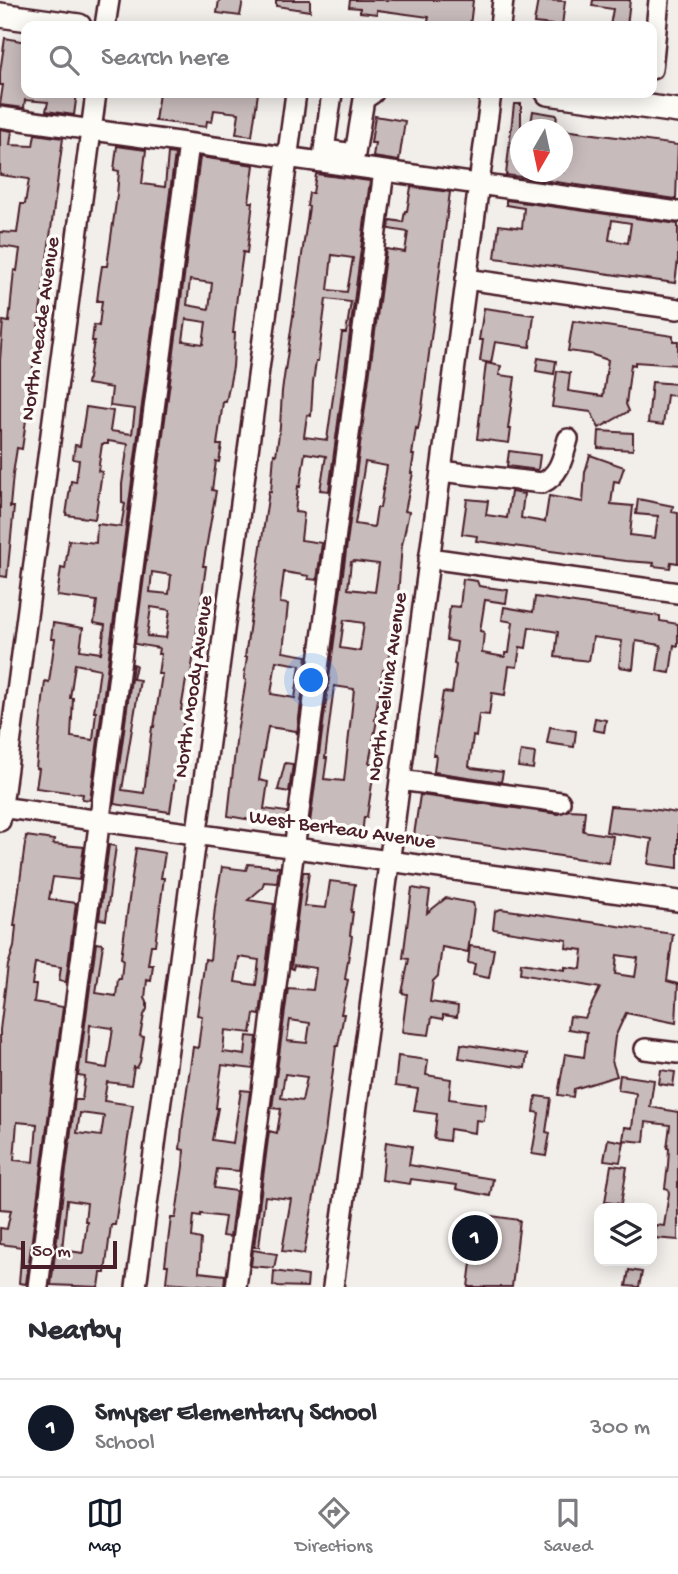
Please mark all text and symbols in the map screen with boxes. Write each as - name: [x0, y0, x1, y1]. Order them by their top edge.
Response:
- search box: [21, 21, 657, 98]
- icon: search: [45, 41, 83, 79]
- text: Search here: [101, 44, 229, 75]
- north arrow: [510, 119, 573, 182]
- street label: North Meade Avenue: [17, 234, 67, 422]
- street label: North Melvina Avenue: [363, 590, 415, 783]
- street label: North Moody Avenue: [170, 593, 220, 780]
- your location: [294, 663, 328, 697]
- street label: West Berteau Avenue: [247, 806, 438, 857]
- map controls: [594, 1203, 657, 1266]
- button: layers: [594, 1203, 657, 1266]
- pin: 1: [452, 1212, 498, 1264]
- scale bar: [21, 1238, 117, 1270]
- text: 50 m: [32, 1241, 71, 1264]
- text: Nearby: [28, 1315, 121, 1350]
- text: Smyser Elementary School: [95, 1399, 377, 1430]
- text: 1: [46, 1415, 56, 1442]
- text: 300 m: [590, 1415, 650, 1442]
- text: School: [95, 1430, 155, 1457]
- tab: Map: [86, 1494, 124, 1559]
- tab: Directions: [295, 1494, 372, 1559]
- tab: Saved: [544, 1494, 592, 1559]

